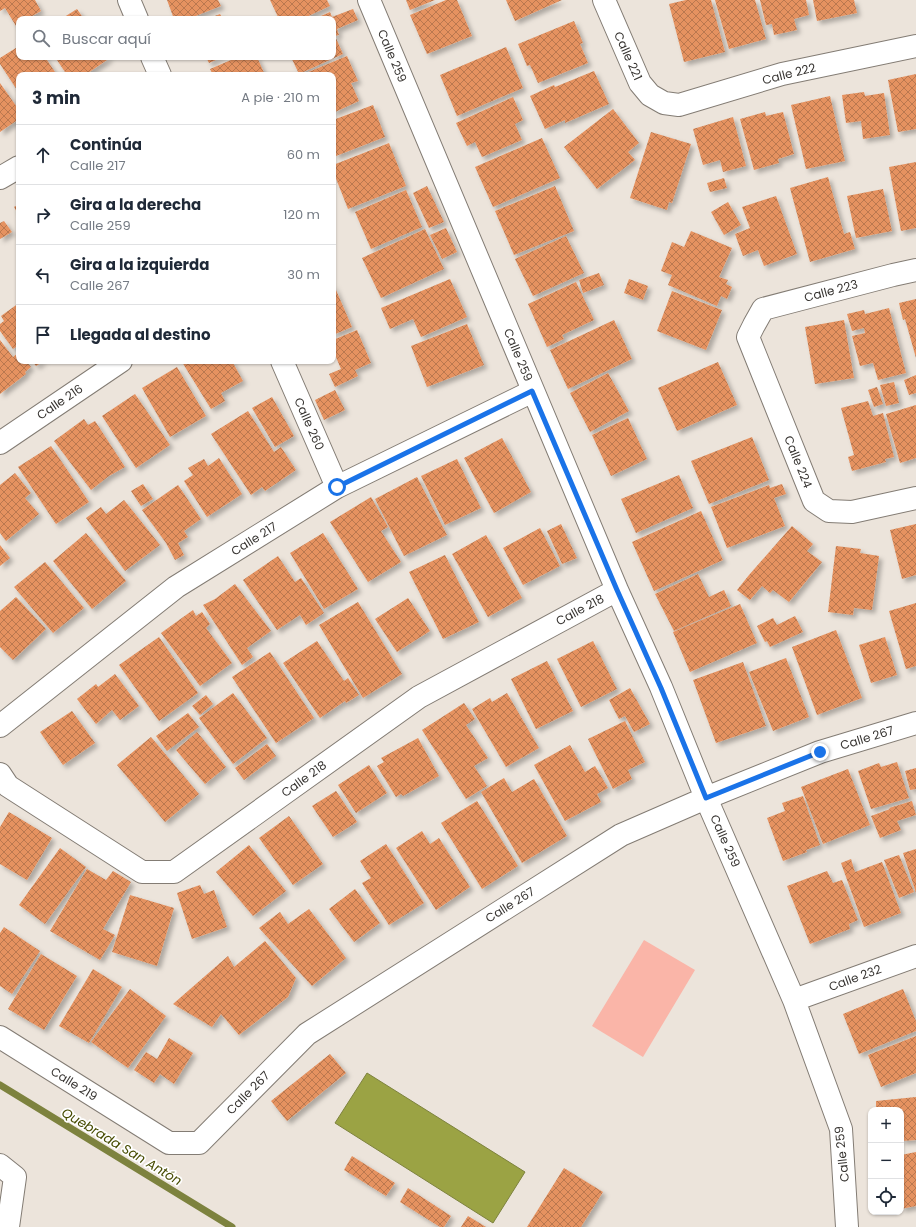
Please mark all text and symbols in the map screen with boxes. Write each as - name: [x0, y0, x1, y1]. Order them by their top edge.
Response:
- search box: [16, 16, 336, 60]
- icon: search: [30, 27, 52, 49]
- street label: Calle 259: [374, 27, 411, 85]
- text: Buscar aquí: [62, 28, 151, 49]
- street label: Calle 221: [610, 29, 647, 83]
- street label: Calle 222: [760, 59, 818, 88]
- text: 3 min: [32, 86, 80, 110]
- text: A pie · 210 m: [241, 88, 320, 107]
- text: Continúa: [70, 134, 142, 155]
- icon: ahead: [32, 144, 54, 166]
- text: 60 m: [287, 145, 320, 164]
- text: Calle 217: [70, 156, 125, 175]
- text: Gira a la derecha: [70, 194, 201, 215]
- icon: right: [32, 204, 54, 226]
- text: 120 m: [283, 205, 320, 224]
- text: Calle 259: [70, 216, 131, 235]
- text: Gira a la izquierda: [70, 254, 209, 275]
- icon: left: [32, 264, 54, 286]
- text: 30 m: [287, 265, 320, 284]
- street label: Calle 223: [802, 275, 860, 306]
- text: Calle 267: [70, 276, 130, 295]
- icon: arrive: [32, 324, 54, 346]
- text: Llegada al destino: [70, 324, 211, 345]
- street label: Calle 259: [500, 326, 537, 384]
- street label: Calle 216: [33, 380, 86, 423]
- street label: Calle 260: [290, 395, 329, 453]
- street label: Calle 224: [780, 433, 817, 491]
- route start: [328, 478, 346, 496]
- street label: Calle 217: [228, 518, 280, 559]
- street label: Calle 218: [553, 590, 607, 629]
- street label: Calle 267: [838, 721, 896, 754]
- route end: [811, 743, 829, 761]
- street label: Calle 218: [278, 756, 330, 801]
- street label: Calle 259: [706, 812, 745, 870]
- street label: Calle 267: [482, 883, 538, 926]
- street label: Calle 232: [826, 960, 884, 995]
- street label: Calle 219: [48, 1063, 101, 1105]
- street label: Calle 267: [222, 1067, 273, 1118]
- water label: Quebrada San Antón: [58, 1103, 186, 1190]
- map controls: [868, 1107, 904, 1215]
- button: +: [868, 1107, 904, 1143]
- street label: Calle 259: [830, 1125, 853, 1183]
- button: −: [868, 1143, 904, 1179]
- button: locate: [868, 1179, 904, 1215]

